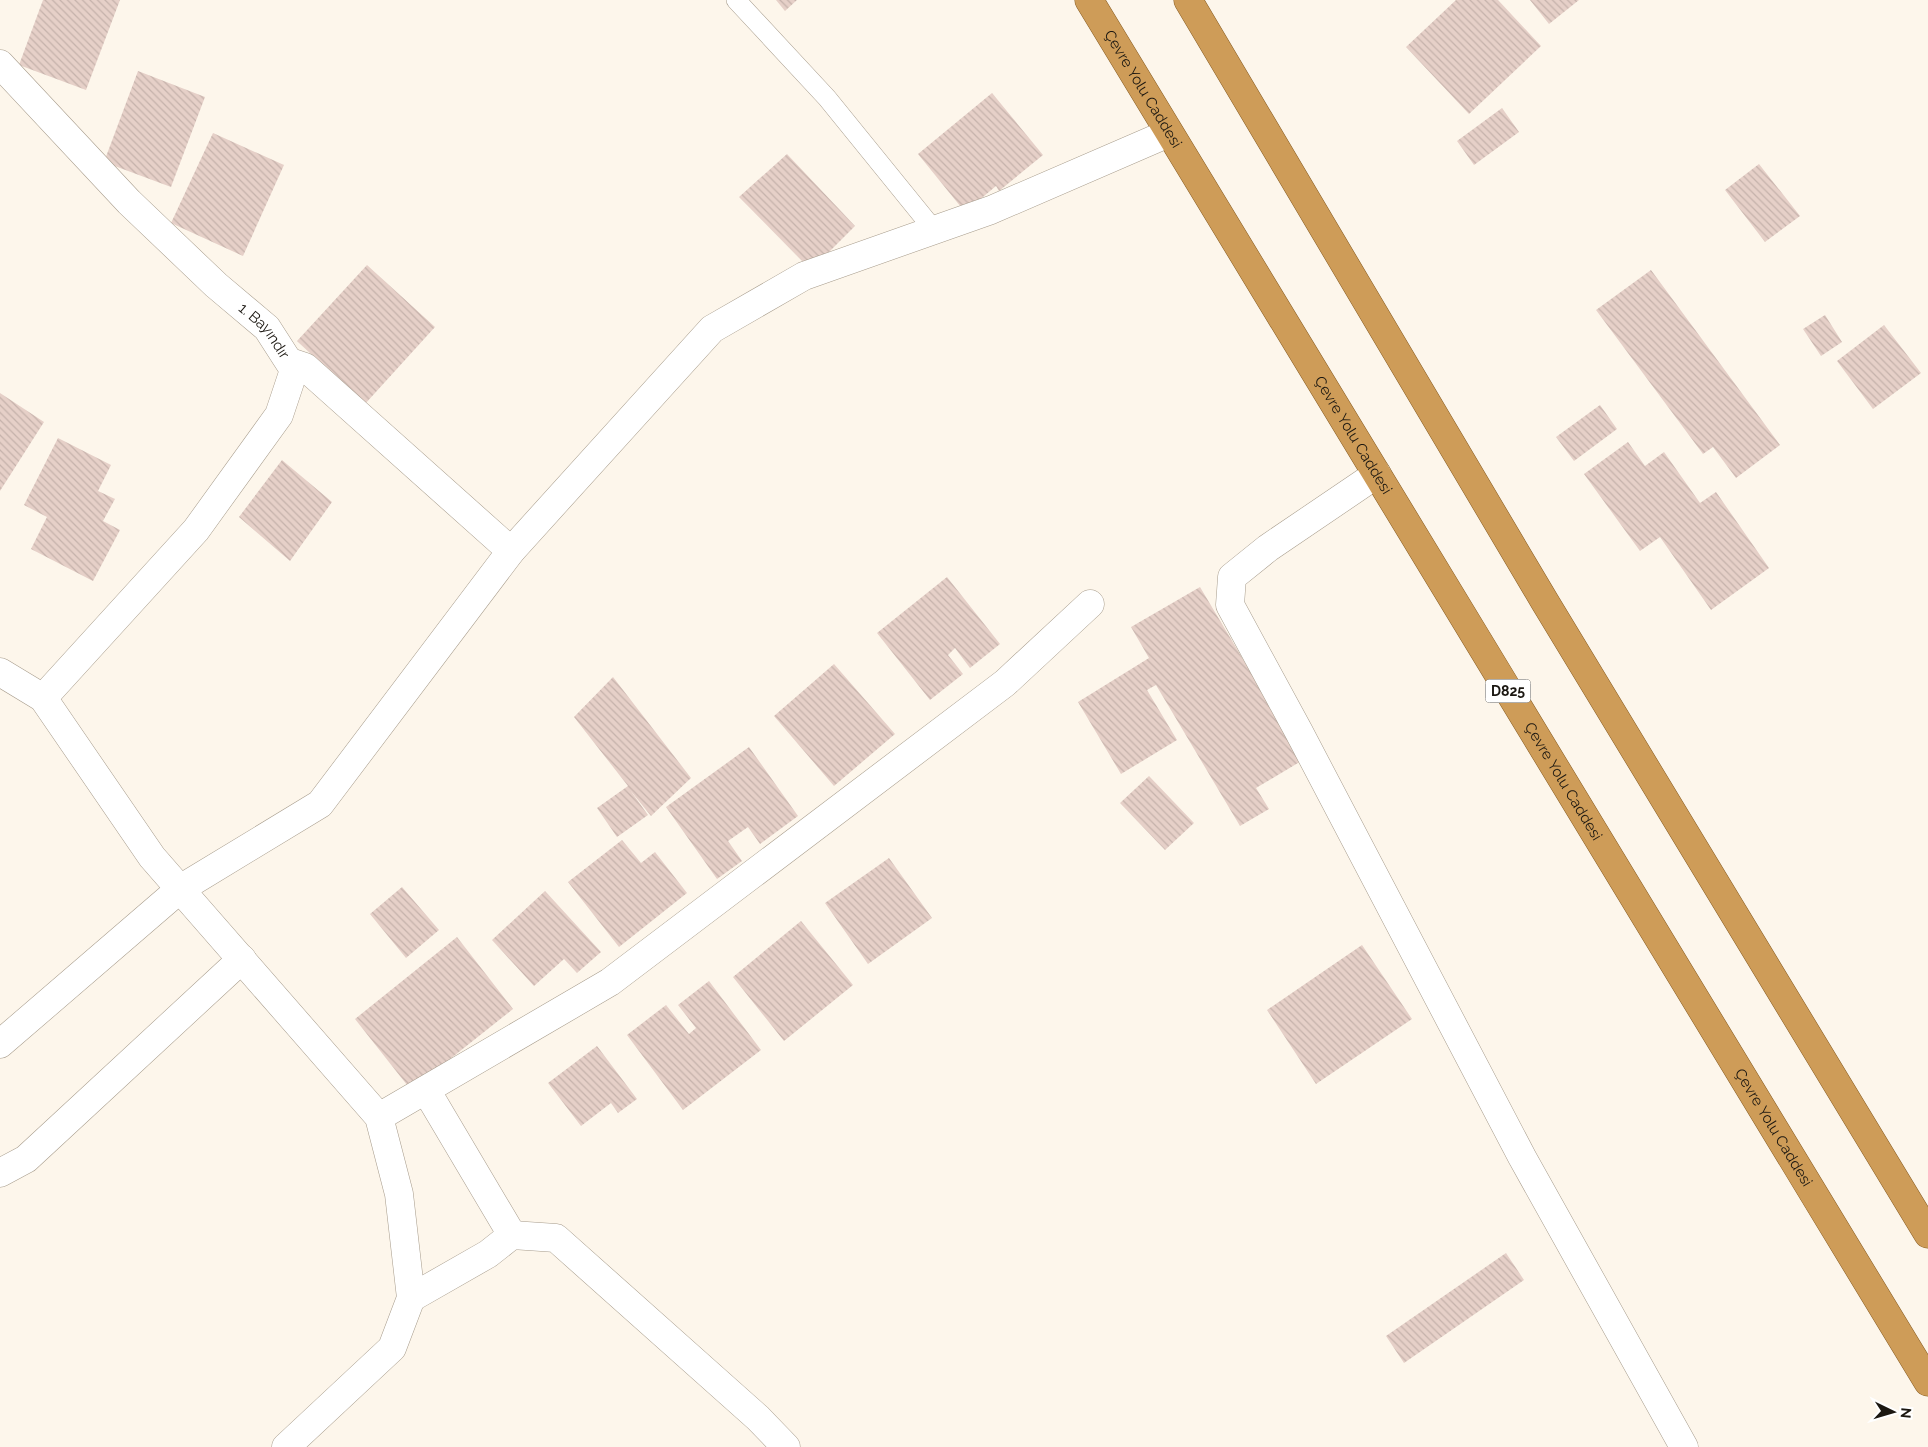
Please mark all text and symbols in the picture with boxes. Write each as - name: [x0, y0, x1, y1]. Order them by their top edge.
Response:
- street label: Çevre Yolu Caddesi: [1100, 27, 1186, 151]
- street label: 1. Bayındır: [235, 299, 294, 363]
- street label: Çevre Yolu Caddesi: [1310, 373, 1396, 497]
- road number: D825: [1486, 679, 1530, 702]
- street label: Çevre Yolu Caddesi: [1521, 719, 1606, 844]
- street label: Çevre Yolu Caddesi: [1731, 1065, 1816, 1190]
- north arrow: [1868, 1387, 1918, 1437]
- text: N: [1898, 1407, 1914, 1419]

